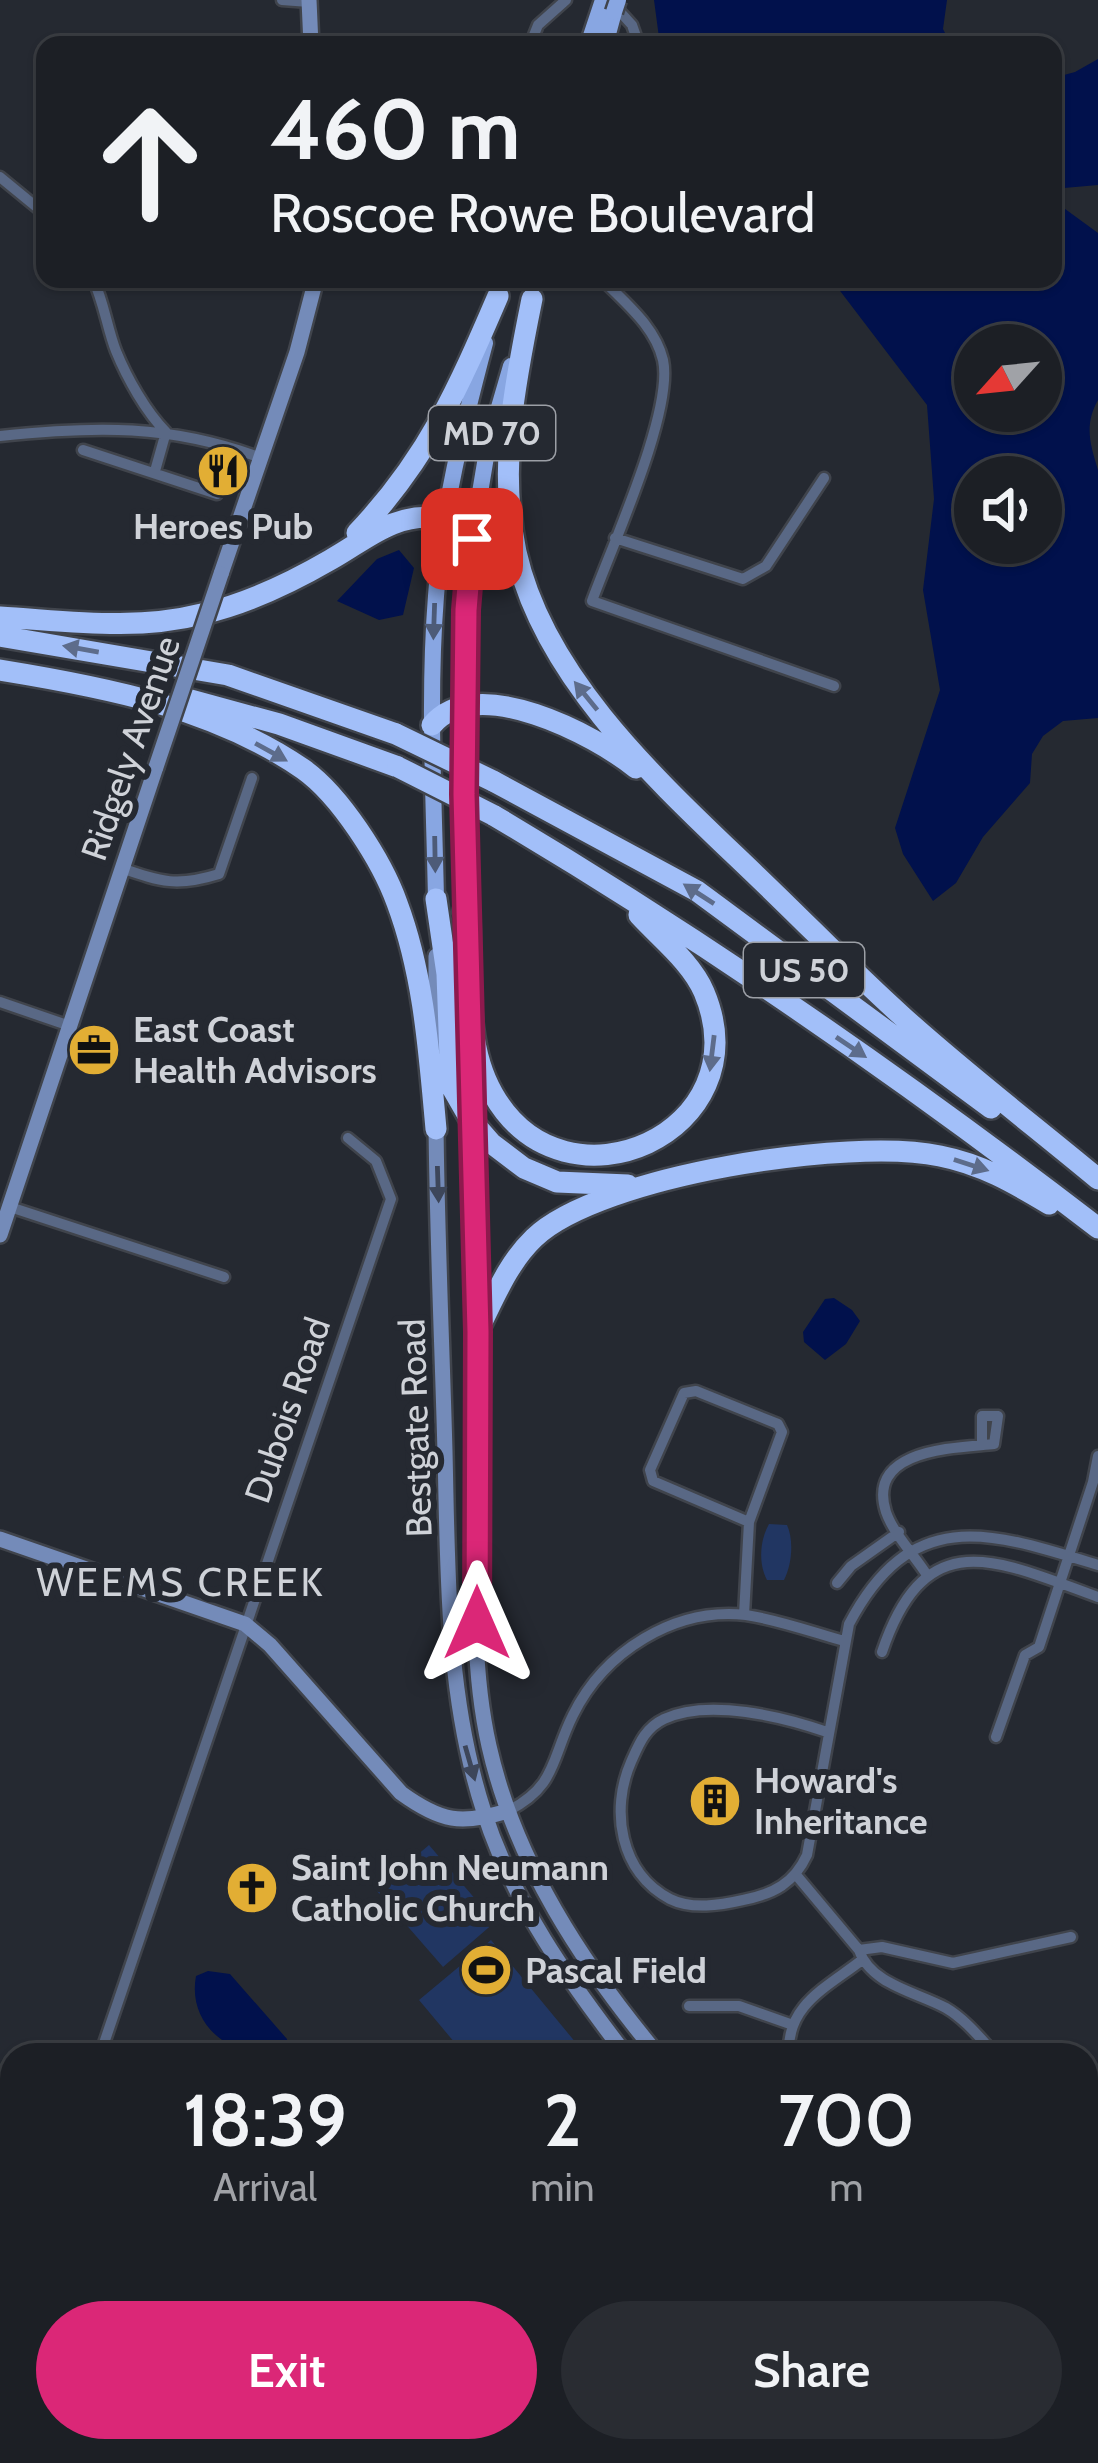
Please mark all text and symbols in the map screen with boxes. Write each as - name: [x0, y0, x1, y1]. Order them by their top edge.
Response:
- text: 460 m: [270, 78, 521, 180]
- icon: ahead: [72, 84, 228, 240]
- text: Roscoe Rowe Boulevard: [270, 180, 816, 246]
- north arrow: [954, 324, 1062, 432]
- map controls: [954, 324, 1062, 564]
- road number: MD 70: [429, 406, 555, 460]
- restaurant icon: Heroes Pub: [195, 443, 251, 499]
- button: sound: [954, 456, 1062, 564]
- pin: [421, 488, 523, 590]
- place label: Heroes Pub: [133, 504, 313, 548]
- icon: arrive: [439, 506, 505, 572]
- one-way arrow: [425, 603, 444, 641]
- street label: Ridgely Avenue: [71, 630, 189, 866]
- one-way arrow: [62, 640, 99, 659]
- one-way arrow: [574, 681, 599, 712]
- one-way arrow: [253, 741, 288, 762]
- one-way arrow: [426, 836, 445, 874]
- one-way arrow: [682, 884, 715, 906]
- road number: US 50: [744, 943, 864, 997]
- place label: East Coast Health Advisors: [133, 1007, 377, 1092]
- office icon: East Coast Health Advisors: [66, 1022, 122, 1078]
- one-way arrow: [702, 1034, 721, 1072]
- one-way arrow: [834, 1035, 867, 1058]
- one-way arrow: [953, 1157, 990, 1176]
- one-way arrow: [428, 1166, 447, 1204]
- street label: Dubois Road: [235, 1311, 339, 1509]
- street label: Bestgate Road: [389, 1318, 441, 1538]
- district label: WEEMS CREEK: [36, 1558, 326, 1606]
- position arrow: [414, 1560, 540, 1686]
- one-way arrow: [461, 1745, 480, 1782]
- place label: Howard's Inheritance: [754, 1758, 928, 1843]
- building icon: Howard's Inheritance: [687, 1773, 743, 1829]
- place label: Saint John Neumann Catholic Church: [291, 1845, 609, 1930]
- church icon: Saint John Neumann Catholic Church: [224, 1860, 280, 1916]
- sports icon: Pascal Field: [458, 1942, 514, 1998]
- place label: Pascal Field: [525, 1948, 707, 1992]
- text: 18:39: [183, 2077, 347, 2164]
- text: 2: [543, 2077, 581, 2164]
- text: 700: [778, 2077, 915, 2164]
- text: Arrival: [213, 2163, 317, 2211]
- text: min: [530, 2163, 595, 2211]
- text: m: [829, 2163, 863, 2211]
- button: Exit: [36, 2301, 537, 2439]
- button: Share: [561, 2301, 1062, 2439]

